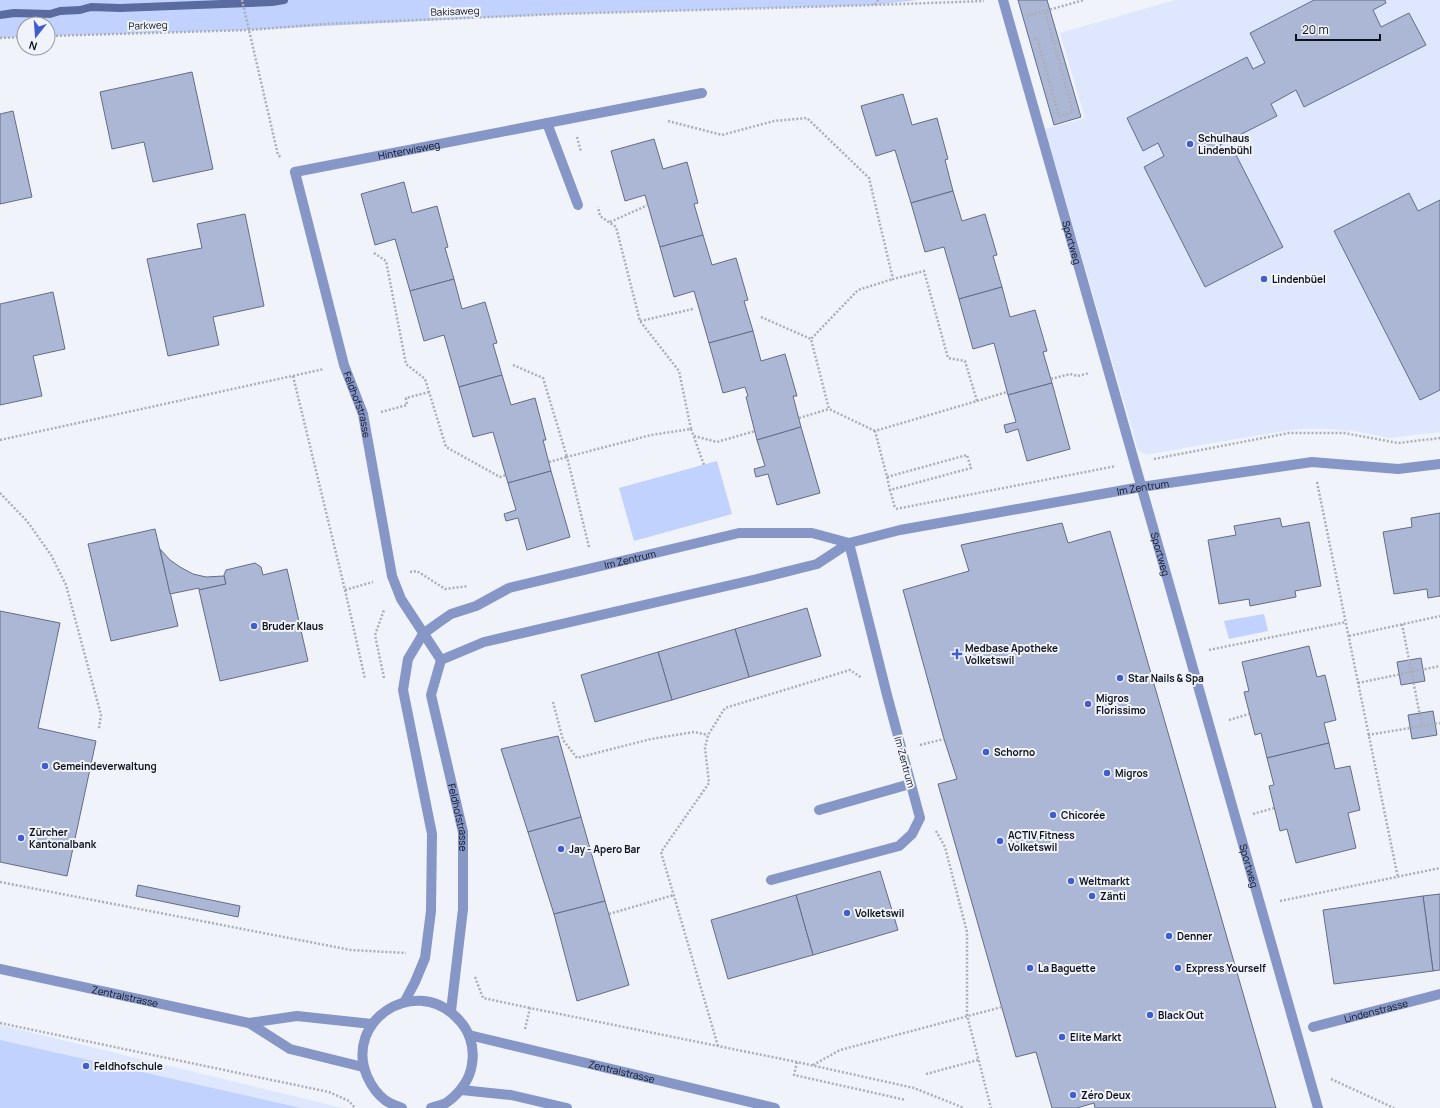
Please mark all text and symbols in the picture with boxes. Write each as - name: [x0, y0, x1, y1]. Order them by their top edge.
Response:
- street label: Bakisaweg: [430, 3, 480, 19]
- north arrow: [16, 16, 56, 56]
- scale bar: [1296, 16, 1380, 42]
- street label: Parkweg: [128, 17, 168, 33]
- text: 20 m: [1302, 21, 1329, 38]
- text: N: [27, 38, 39, 54]
- place label: Schulhaus Lindenbühl: [1198, 131, 1252, 157]
- street label: Hinterwisweg: [377, 137, 441, 163]
- marker: Schulhaus Lindenbühl: [1185, 139, 1195, 149]
- street label: Sportweg: [1059, 219, 1085, 266]
- place label: Lindenbüel: [1272, 272, 1326, 286]
- marker: Lindenbüel: [1259, 274, 1269, 284]
- street label: Feldhofstrasse: [340, 369, 374, 439]
- street label: Im Zentrum: [1115, 476, 1170, 498]
- street label: Sportweg: [1148, 531, 1173, 578]
- street label: Im Zentrum: [603, 546, 657, 572]
- place label: Bruder Klaus: [262, 619, 324, 633]
- marker: Bruder Klaus: [249, 621, 259, 631]
- place label: Medbase Apotheke Volketswil: [965, 641, 1058, 667]
- marker: Medbase Apotheke Volketswil: [952, 649, 962, 659]
- place label: Star Nails & Spa: [1128, 671, 1204, 685]
- marker: Star Nails & Spa: [1115, 673, 1125, 683]
- place label: Migros Florissimo: [1096, 691, 1146, 717]
- marker: Migros Florissimo: [1083, 699, 1093, 709]
- street label: Im Zentrum: [891, 735, 919, 789]
- place label: Schorno: [994, 745, 1035, 759]
- marker: Schorno: [981, 747, 991, 757]
- place label: Gemeindeverwaltung: [53, 759, 157, 773]
- marker: Gemeindeverwaltung: [40, 761, 50, 771]
- place label: Migros: [1115, 766, 1148, 780]
- marker: Migros: [1102, 768, 1112, 778]
- street label: Feldhofstrasse: [445, 782, 470, 852]
- place label: Chicorée: [1061, 808, 1105, 822]
- marker: Chicorée: [1048, 810, 1058, 820]
- place label: Zürcher Kantonalbank: [29, 825, 97, 851]
- place label: ACTIV Fitness Volketswil: [1008, 828, 1075, 854]
- marker: Zürcher Kantonalbank: [16, 833, 26, 843]
- marker: ACTIV Fitness Volketswil: [995, 836, 1005, 846]
- place label: Jay - Apero Bar: [569, 842, 640, 856]
- street label: Sportweg: [1236, 842, 1262, 889]
- marker: Jay - Apero Bar: [556, 844, 566, 854]
- place label: Weltmarkt: [1079, 874, 1130, 888]
- marker: Weltmarkt: [1066, 876, 1076, 886]
- place label: Zänti: [1100, 889, 1126, 903]
- marker: Zänti: [1087, 891, 1097, 901]
- place label: Volketswil: [855, 906, 904, 920]
- marker: Volketswil: [842, 908, 852, 918]
- place label: Denner: [1177, 929, 1212, 943]
- marker: Denner: [1164, 931, 1174, 941]
- place label: La Baguette: [1038, 961, 1096, 975]
- place label: Express Yourself: [1186, 961, 1266, 975]
- marker: La Baguette: [1025, 963, 1035, 973]
- marker: Express Yourself: [1173, 963, 1183, 973]
- street label: Zentralstrasse: [90, 982, 160, 1010]
- street label: Lindenstrasse: [1342, 996, 1410, 1026]
- place label: Black Out: [1158, 1008, 1204, 1022]
- marker: Black Out: [1145, 1010, 1155, 1020]
- place label: Elite Markt: [1070, 1030, 1122, 1044]
- marker: Elite Markt: [1057, 1032, 1067, 1042]
- street label: Zentralstrasse: [587, 1057, 656, 1086]
- place label: Feldhofschule: [94, 1059, 163, 1073]
- marker: Feldhofschule: [81, 1061, 91, 1071]
- place label: Zéro Deux: [1081, 1088, 1131, 1102]
- marker: Zéro Deux: [1068, 1090, 1078, 1100]

